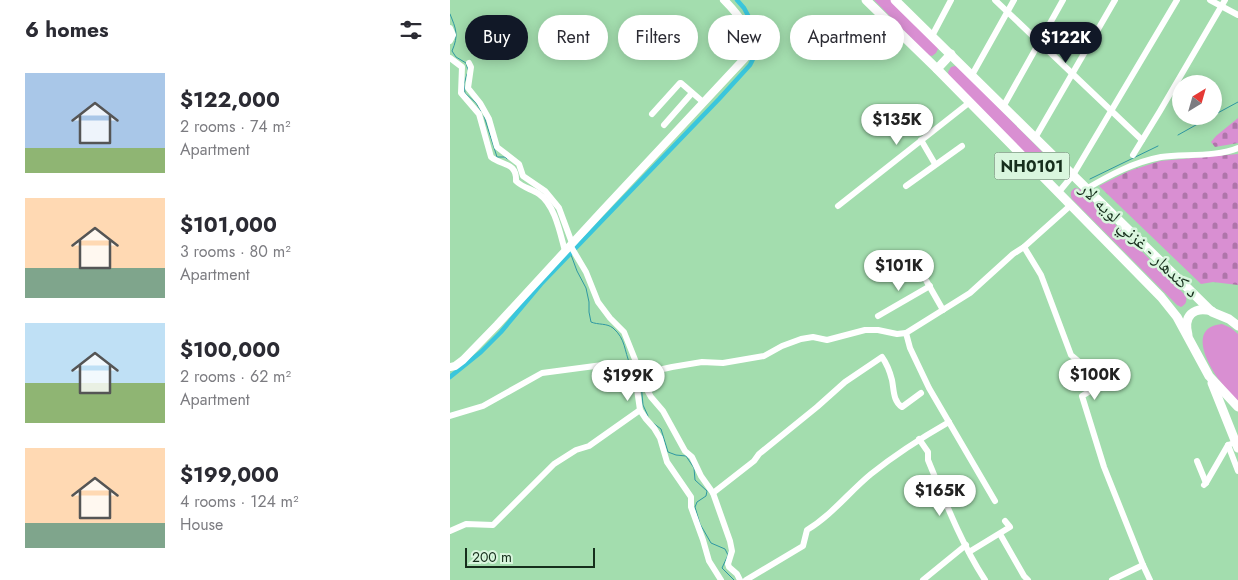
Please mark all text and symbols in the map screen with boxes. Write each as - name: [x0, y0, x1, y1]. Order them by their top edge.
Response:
- text: 6 homes: [25, 15, 109, 45]
- chip: Buy: [465, 15, 528, 60]
- chip: Rent: [538, 15, 608, 60]
- chip: Filters: [618, 15, 698, 60]
- chip: New: [708, 15, 780, 60]
- chip: Apartment: [790, 15, 904, 60]
- icon: filters: [397, 16, 425, 44]
- pin: $122K: [1031, 22, 1101, 64]
- text: $122K: [1041, 26, 1091, 49]
- north arrow: [1172, 75, 1222, 125]
- map controls: [1172, 75, 1222, 125]
- text: $122,000: [180, 85, 280, 115]
- icon: home: [65, 93, 125, 153]
- pin: $135K: [862, 104, 932, 146]
- text: $135K: [872, 108, 922, 131]
- text: 2 rooms · 74 m²: [180, 115, 291, 138]
- text: Apartment: [180, 138, 250, 161]
- road number: NH0101: [994, 153, 1070, 180]
- street label: د کندهار - غزني لويه لار: [1072, 176, 1204, 305]
- text: $101,000: [180, 210, 277, 240]
- icon: home: [65, 218, 125, 278]
- text: 3 rooms · 80 m²: [180, 240, 291, 263]
- pin: $101K: [864, 250, 934, 292]
- text: $101K: [875, 254, 923, 277]
- text: Apartment: [180, 263, 250, 286]
- text: $100,000: [180, 335, 280, 365]
- icon: home: [65, 343, 125, 403]
- pin: $100K: [1060, 358, 1130, 401]
- pin: $199K: [593, 360, 663, 402]
- text: $100K: [1070, 363, 1120, 386]
- text: $199K: [603, 364, 653, 387]
- text: 2 rooms · 62 m²: [180, 365, 291, 388]
- text: Apartment: [180, 388, 250, 411]
- text: $199,000: [180, 460, 279, 490]
- icon: home: [65, 468, 125, 528]
- pin: $165K: [905, 474, 975, 517]
- text: $165K: [915, 479, 965, 502]
- text: 4 rooms · 124 m²: [180, 490, 299, 513]
- text: House: [180, 513, 223, 536]
- scale bar: [465, 545, 595, 568]
- text: 200 m: [472, 547, 512, 567]

